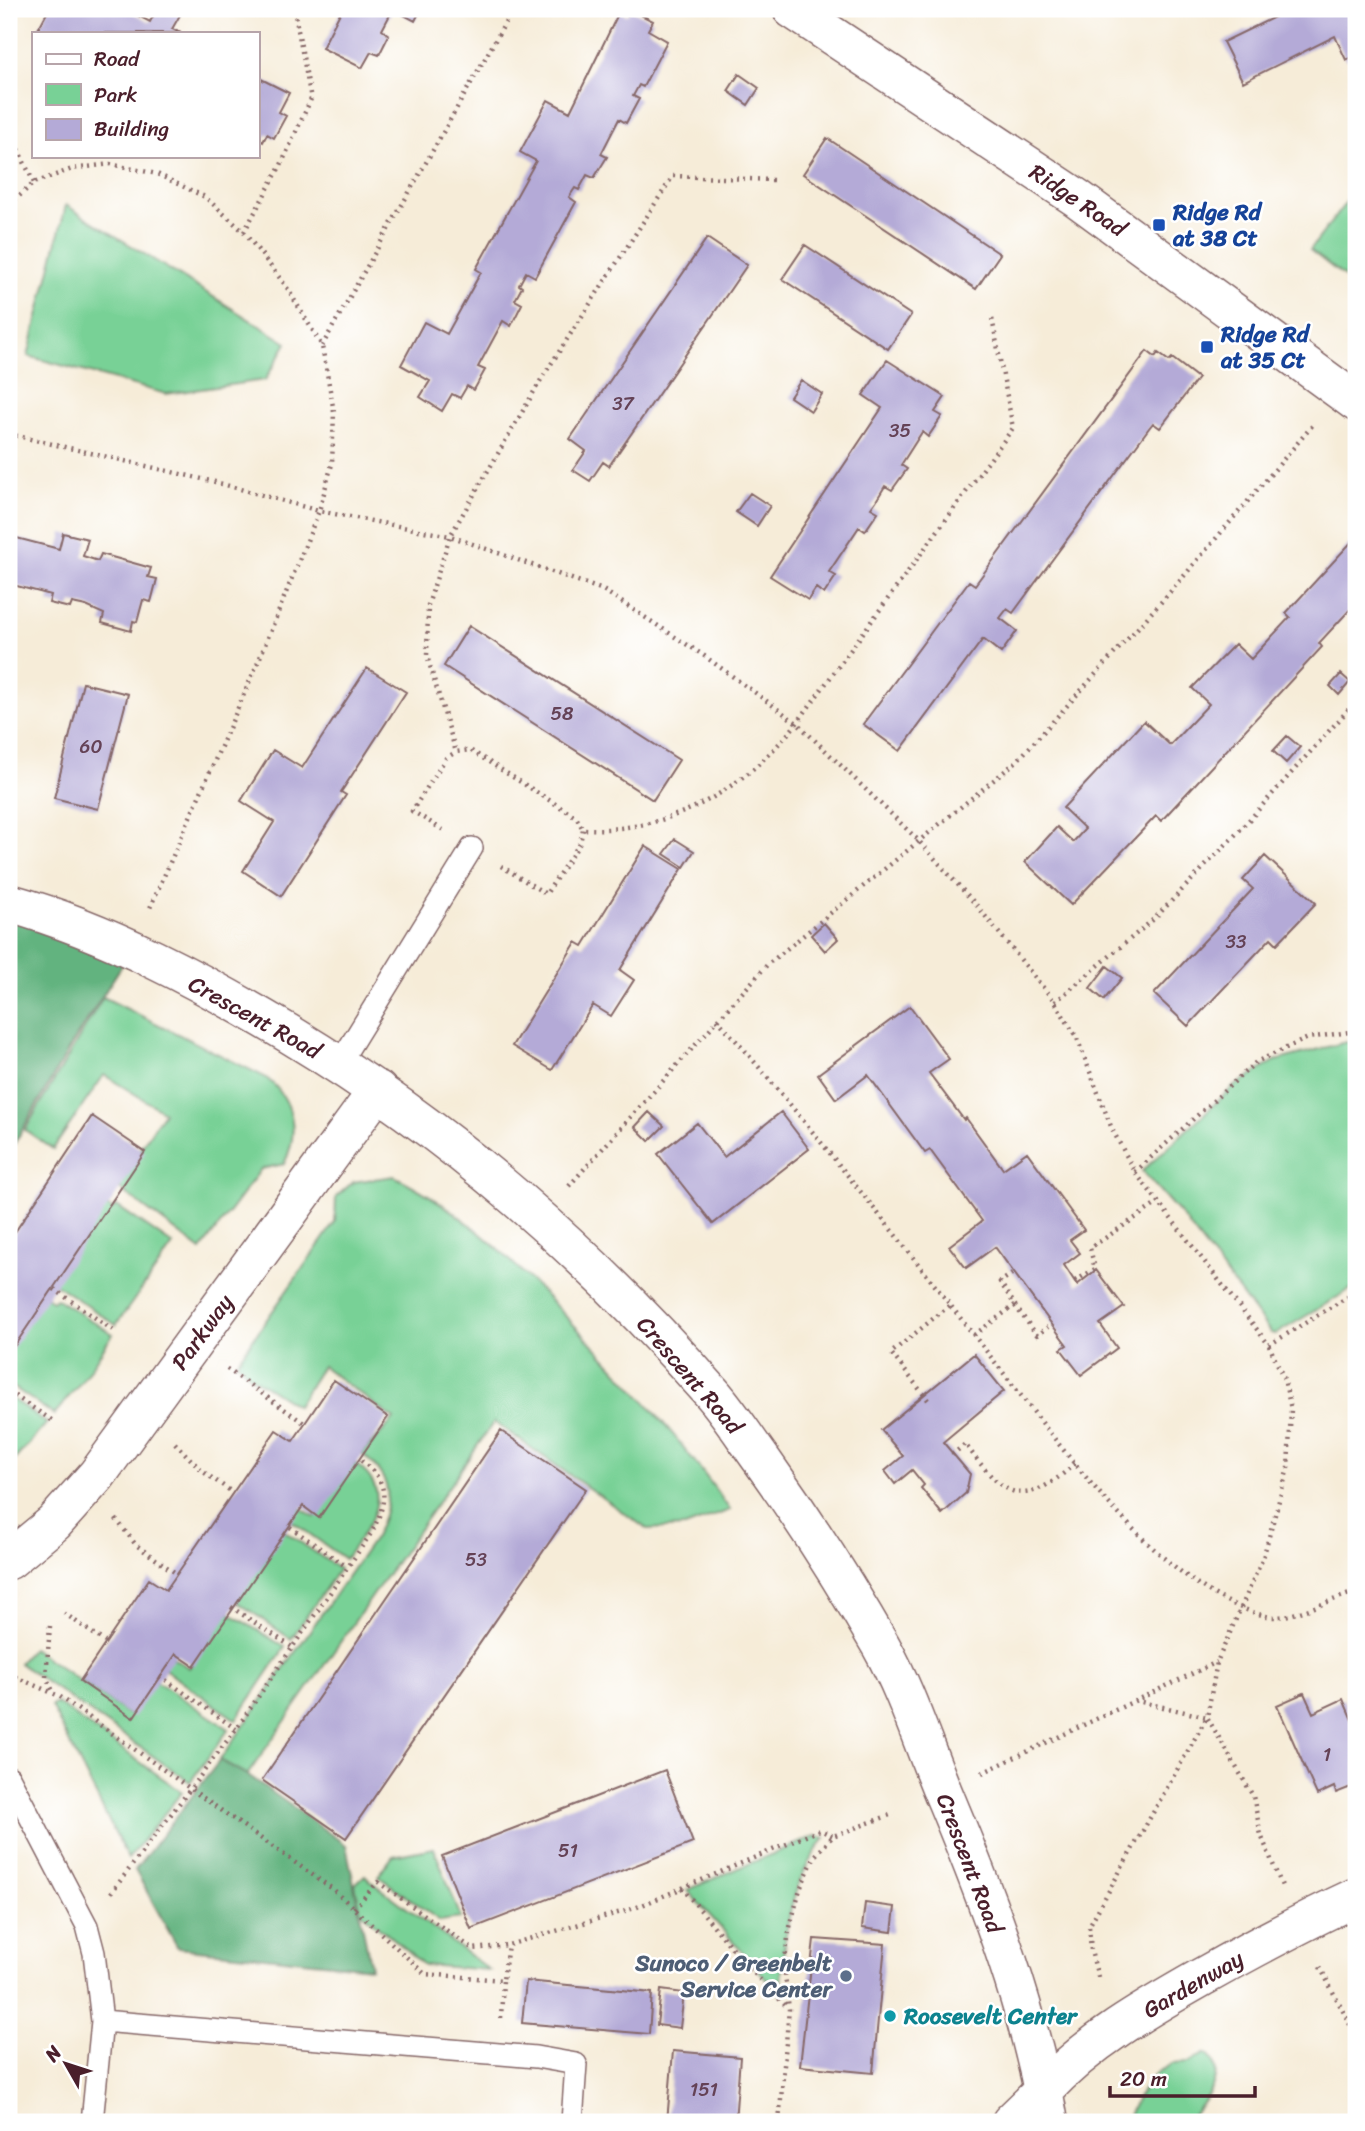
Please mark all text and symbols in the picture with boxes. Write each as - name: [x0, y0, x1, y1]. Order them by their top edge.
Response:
- legend: [32, 32, 259, 158]
- text: Road: [94, 40, 141, 78]
- text: Park: [94, 76, 137, 114]
- text: Building: [94, 110, 170, 148]
- street label: Ridge Road: [1020, 152, 1137, 249]
- place label: Ridge Rd at 38 Ct: [1172, 192, 1263, 259]
- marker: Ridge Rd at 38 Ct: [1151, 217, 1167, 233]
- place label: Ridge Rd at 35 Ct: [1220, 314, 1311, 381]
- marker: Ridge Rd at 35 Ct: [1199, 339, 1215, 355]
- house number: 37: [612, 387, 635, 420]
- house number: 35: [889, 414, 911, 447]
- house number: 58: [550, 697, 574, 730]
- house number: 60: [80, 730, 102, 763]
- house number: 33: [1226, 925, 1247, 958]
- street label: Crescent Road: [181, 964, 331, 1072]
- street label: Parkway: [160, 1285, 244, 1379]
- street label: Crescent Road: [626, 1306, 755, 1446]
- house number: 53: [465, 1543, 488, 1576]
- house number: 1: [1323, 1738, 1331, 1771]
- street label: Crescent Road: [924, 1787, 1016, 1941]
- house number: 51: [558, 1834, 578, 1867]
- street label: Gardenway: [1135, 1939, 1252, 2030]
- place label: Sunoco / Greenbelt Service Center: [634, 1943, 834, 2010]
- marker: Sunoco / Greenbelt Service Center: [838, 1968, 854, 1984]
- place label: Roosevelt Center: [903, 1996, 1079, 2037]
- marker: Roosevelt Center: [882, 2008, 898, 2024]
- north arrow: [32, 2030, 102, 2100]
- text: N: [36, 2037, 71, 2070]
- scale bar: [1110, 2054, 1255, 2098]
- text: 20 m: [1120, 2060, 1167, 2098]
- house number: 151: [690, 2073, 718, 2106]

